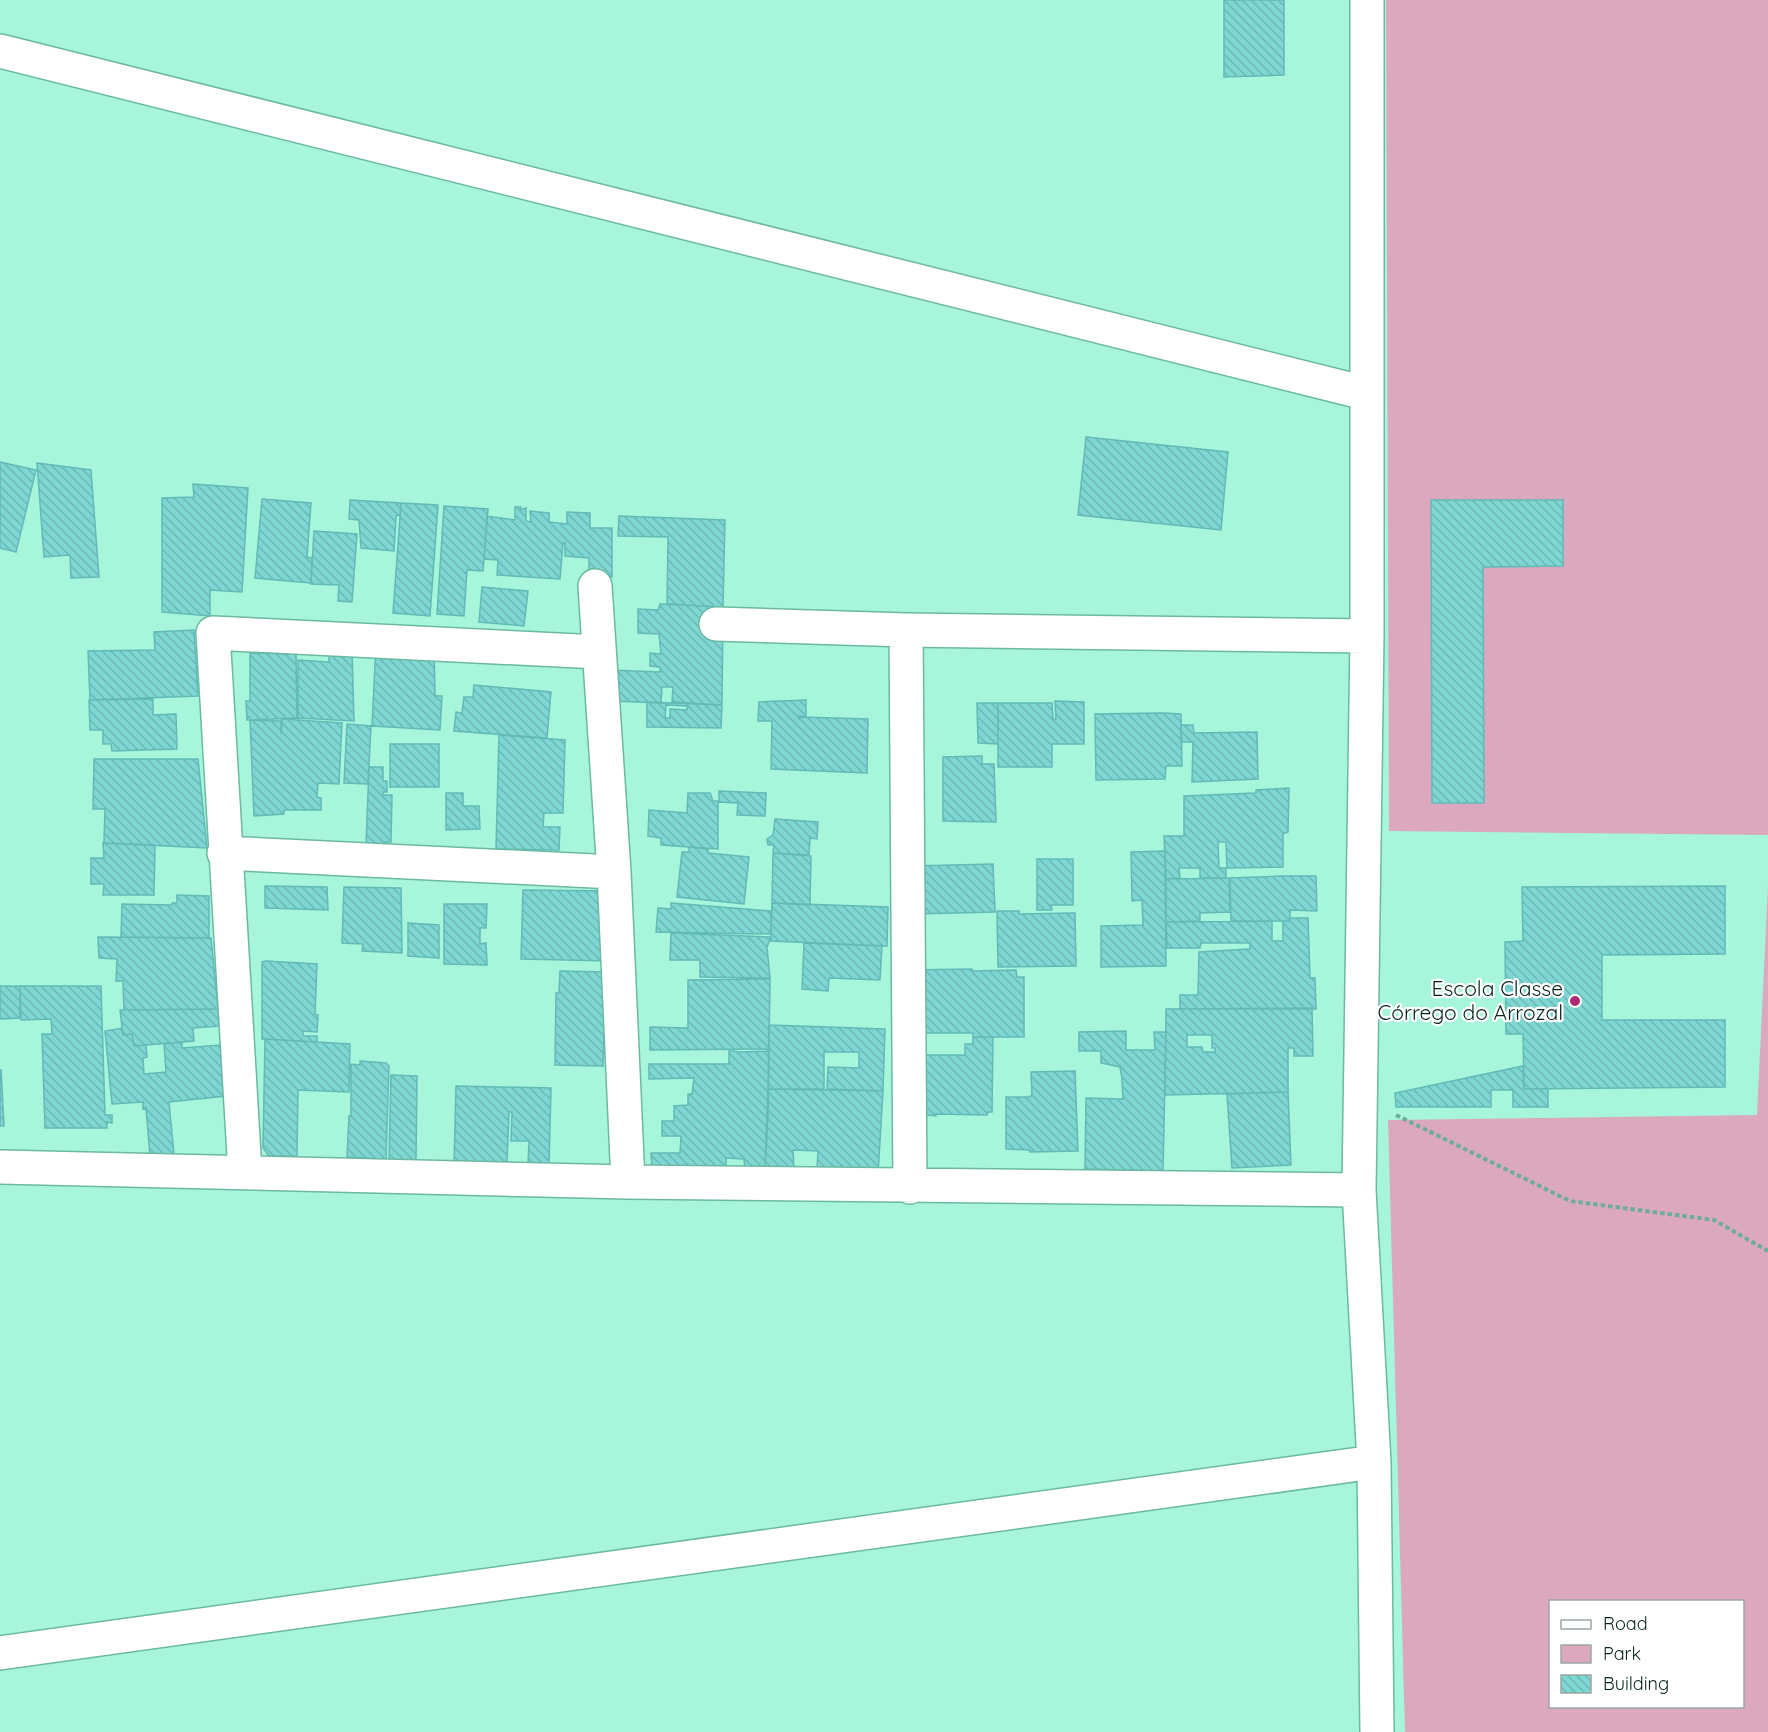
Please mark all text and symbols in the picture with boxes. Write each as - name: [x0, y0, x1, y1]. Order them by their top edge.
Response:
- place label: Escola Classe Córrego do Arrozal: [1378, 975, 1563, 1025]
- marker: Escola Classe Córrego do Arrozal: [1568, 994, 1582, 1008]
- legend: [1549, 1600, 1744, 1708]
- text: Road: [1603, 1612, 1648, 1635]
- text: Park: [1603, 1642, 1641, 1665]
- text: Building: [1603, 1672, 1669, 1695]

